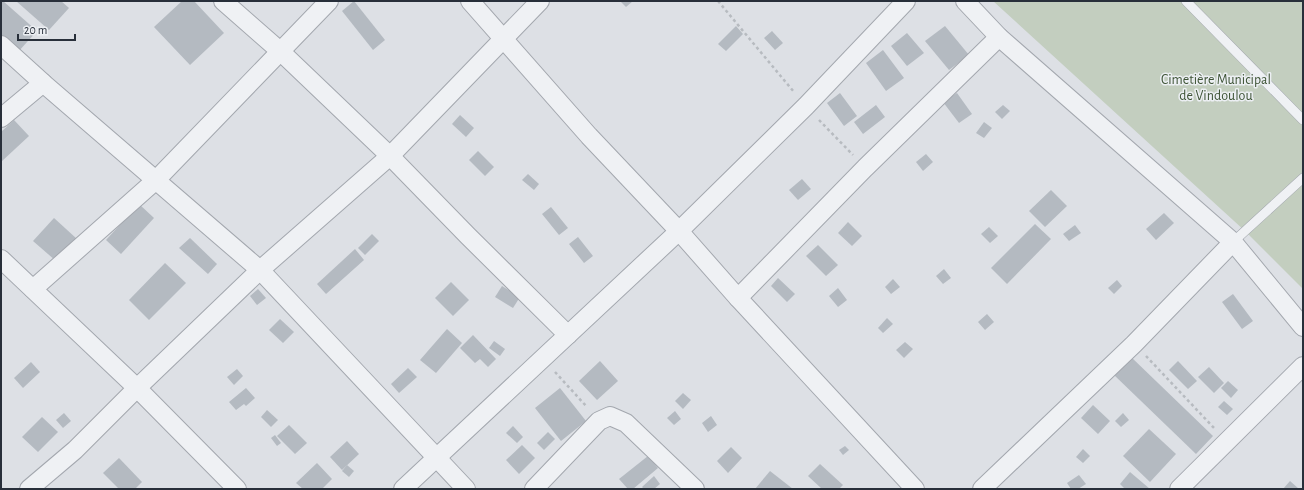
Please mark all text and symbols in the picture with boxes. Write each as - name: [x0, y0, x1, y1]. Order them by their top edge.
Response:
- scale bar: [18, 16, 75, 42]
- text: 20 m: [24, 24, 47, 36]
- park label: Cimetière Municipal de Vindoulou: [1161, 73, 1271, 103]

